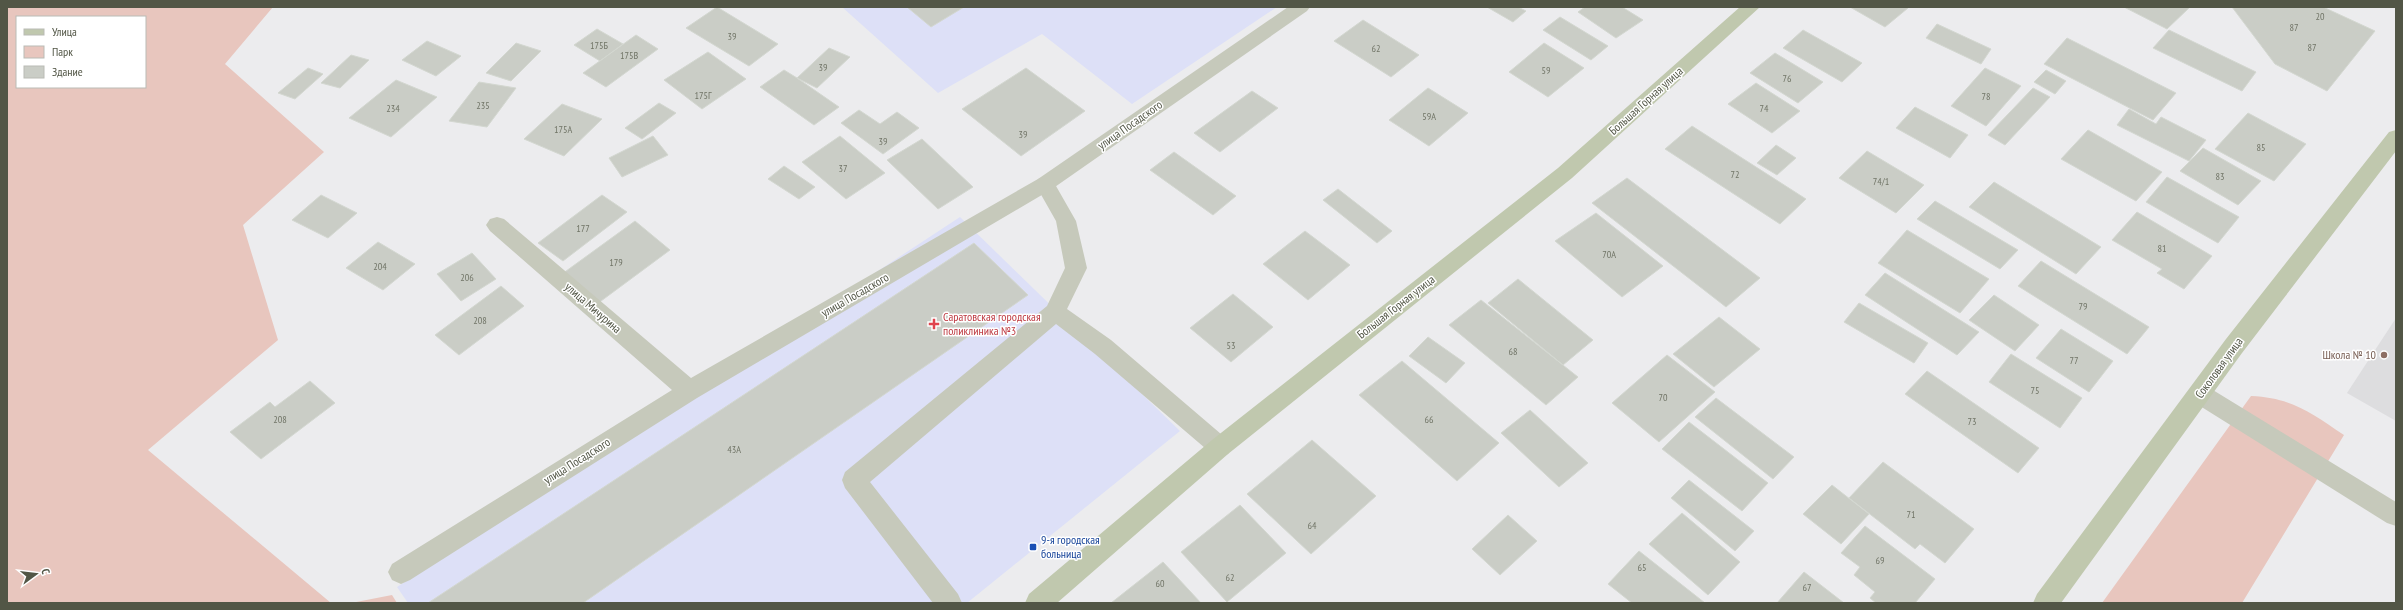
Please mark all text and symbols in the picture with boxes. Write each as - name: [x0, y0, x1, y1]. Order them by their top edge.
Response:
- house number: 20: [2316, 10, 2325, 23]
- legend: [16, 16, 146, 88]
- house number: 87: [2290, 21, 2299, 34]
- text: Улица: [52, 24, 77, 39]
- house number: 39: [728, 30, 737, 43]
- house number: 175Б: [590, 39, 609, 52]
- house number: 87: [2308, 41, 2317, 54]
- house number: 62: [1372, 42, 1381, 55]
- text: Парк: [52, 44, 73, 59]
- house number: 175В: [620, 49, 638, 62]
- house number: 39: [819, 61, 828, 74]
- street label: Большая Горная улица: [1606, 63, 1686, 138]
- text: Здание: [52, 64, 83, 79]
- house number: 59: [1542, 64, 1551, 77]
- house number: 76: [1783, 72, 1792, 85]
- house number: 175Г: [694, 89, 712, 102]
- house number: 78: [1982, 90, 1991, 103]
- street label: улица Посадского: [1094, 97, 1165, 152]
- house number: 235: [476, 99, 490, 112]
- house number: 234: [386, 102, 400, 115]
- house number: 74: [1760, 102, 1769, 115]
- house number: 59А: [1422, 110, 1436, 123]
- house number: 175А: [554, 123, 572, 136]
- house number: 39: [1019, 128, 1028, 141]
- house number: 39: [879, 135, 888, 148]
- house number: 85: [2257, 141, 2266, 154]
- house number: 37: [839, 162, 848, 175]
- house number: 72: [1731, 168, 1740, 181]
- house number: 83: [2216, 170, 2225, 183]
- house number: 74/1: [1873, 175, 1889, 188]
- house number: 177: [576, 222, 590, 235]
- house number: 81: [2158, 242, 2167, 255]
- house number: 70А: [1602, 248, 1616, 261]
- house number: 179: [609, 256, 623, 269]
- house number: 204: [373, 260, 387, 273]
- street label: улица Посадского: [818, 269, 891, 320]
- house number: 206: [460, 271, 474, 284]
- street label: Большая Горная улица: [1354, 272, 1438, 342]
- street label: улица Мичурина: [562, 279, 625, 336]
- house number: 79: [2079, 300, 2088, 313]
- place label: Саратовская городская поликлиника №3: [943, 309, 1041, 338]
- house number: 208: [473, 314, 487, 327]
- marker: Саратовская городская поликлиника №3: [928, 318, 940, 330]
- street label: Соколовая улица: [2192, 334, 2246, 401]
- house number: 53: [1227, 339, 1236, 352]
- house number: 68: [1509, 345, 1518, 358]
- place label: Школа № 10: [2322, 347, 2376, 362]
- marker: Школа № 10: [2379, 350, 2389, 360]
- house number: 77: [2070, 354, 2079, 367]
- house number: 75: [2031, 384, 2040, 397]
- house number: 70: [1659, 391, 1668, 404]
- house number: 208: [273, 413, 287, 426]
- house number: 66: [1425, 413, 1434, 426]
- house number: 73: [1968, 415, 1977, 428]
- street label: улица Посадского: [541, 434, 613, 487]
- house number: 43А: [727, 443, 741, 456]
- house number: 71: [1907, 508, 1916, 521]
- house number: 64: [1308, 519, 1317, 532]
- place label: 9-я городская больница: [1041, 532, 1100, 561]
- marker: 9-я городская больница: [1028, 542, 1038, 552]
- north arrow: [16, 554, 56, 594]
- house number: 69: [1876, 554, 1885, 567]
- house number: 65: [1638, 561, 1647, 574]
- text: С: [38, 567, 53, 576]
- house number: 62: [1226, 571, 1235, 584]
- house number: 60: [1156, 577, 1165, 590]
- house number: 67: [1803, 581, 1812, 594]

